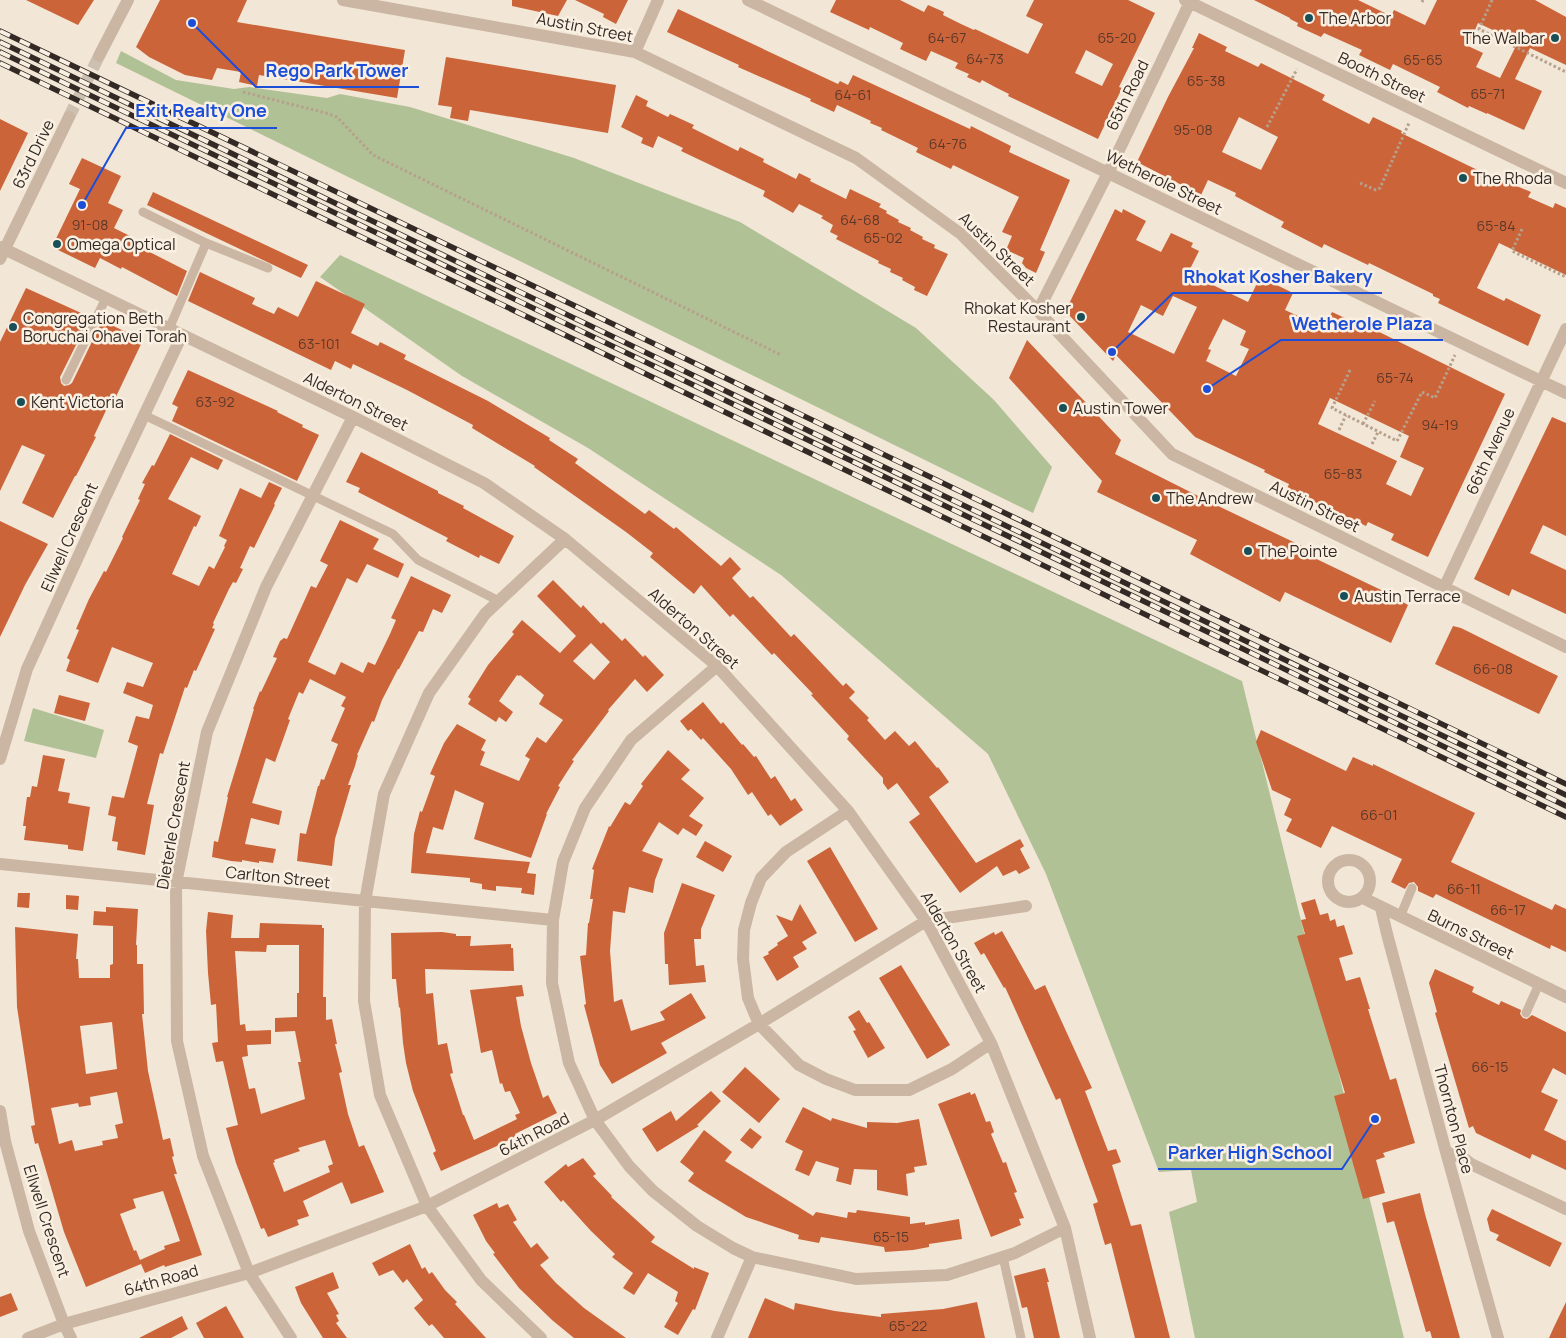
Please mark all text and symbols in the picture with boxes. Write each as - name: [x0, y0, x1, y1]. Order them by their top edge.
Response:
- street label: Austin Street: [535, 7, 635, 47]
- place label: The Arbor: [1319, 7, 1391, 29]
- marker: The Arbor: [1303, 12, 1315, 24]
- place label: The Walbar: [1462, 27, 1545, 49]
- house number: 64-67: [928, 28, 966, 47]
- house number: 65-20: [1097, 28, 1137, 47]
- marker: The Walbar: [1549, 32, 1561, 44]
- street label: Booth Street: [1335, 46, 1429, 108]
- house number: 64-73: [966, 49, 1004, 68]
- house number: 65-65: [1403, 50, 1443, 69]
- callout: Rego Park Tower: [256, 54, 419, 87]
- street label: 65th Road: [1100, 56, 1154, 134]
- text: Rego Park Tower: [266, 58, 408, 82]
- house number: 65-38: [1187, 71, 1225, 90]
- house number: 65-71: [1470, 84, 1506, 103]
- house number: 64-61: [835, 85, 871, 104]
- callout: Exit Realty One: [126, 95, 277, 128]
- text: Exit Realty One: [135, 98, 267, 122]
- street label: 63rd Drive: [7, 116, 59, 192]
- house number: 95-08: [1173, 120, 1213, 139]
- house number: 64-76: [929, 134, 967, 153]
- street label: Wetherole Street: [1102, 144, 1226, 220]
- place label: The Rhoda: [1473, 167, 1552, 189]
- marker: The Rhoda: [1457, 172, 1469, 184]
- street label: Austin Street: [954, 207, 1040, 291]
- house number: 64-68: [840, 210, 880, 229]
- house number: 91-08: [72, 215, 108, 234]
- house number: 65-84: [1476, 216, 1516, 235]
- house number: 65-02: [863, 228, 903, 247]
- place label: Omega Optical: [67, 233, 176, 255]
- marker: Omega Optical: [51, 238, 63, 250]
- callout: Rhokat Kosher Bakery: [1173, 260, 1382, 293]
- text: Rhokat Kosher Bakery: [1183, 264, 1373, 288]
- place label: Rhokat Kosher Restaurant: [964, 297, 1071, 337]
- place label: Congregation Beth Boruchai Ohavei Torah: [23, 307, 187, 347]
- callout: Wetherole Plaza: [1281, 307, 1443, 340]
- marker: Rhokat Kosher Restaurant: [1075, 311, 1087, 323]
- text: Wetherole Plaza: [1291, 311, 1433, 335]
- marker: Congregation Beth Boruchai Ohavei Torah: [7, 321, 19, 333]
- house number: 63-101: [298, 334, 340, 353]
- street label: Alderton Street: [300, 366, 412, 436]
- house number: 65-74: [1376, 368, 1414, 387]
- place label: Kent Victoria: [31, 391, 124, 413]
- house number: 63-92: [196, 392, 235, 411]
- marker: Kent Victoria: [15, 396, 27, 408]
- place label: Austin Tower: [1073, 397, 1169, 419]
- marker: Austin Tower: [1057, 402, 1069, 414]
- street label: 66th Avenue: [1460, 404, 1520, 498]
- house number: 94-19: [1422, 415, 1458, 434]
- house number: 65-83: [1324, 464, 1362, 483]
- street label: Austin Street: [1266, 475, 1364, 537]
- street label: Ellwell Crescent: [35, 479, 103, 595]
- place label: The Andrew: [1166, 487, 1254, 509]
- marker: The Andrew: [1150, 492, 1162, 504]
- place label: The Pointe: [1258, 540, 1337, 562]
- marker: The Pointe: [1242, 545, 1254, 557]
- street label: Alderton Street: [644, 582, 744, 674]
- place label: Austin Terrace: [1354, 585, 1461, 607]
- marker: Austin Terrace: [1338, 590, 1350, 602]
- house number: 66-08: [1473, 659, 1513, 678]
- street label: Dieterle Crescent: [151, 759, 195, 891]
- house number: 66-01: [1360, 805, 1398, 824]
- street label: Carlton Street: [225, 861, 331, 893]
- house number: 66-11: [1447, 879, 1481, 898]
- street label: Alderton Street: [916, 887, 992, 997]
- house number: 66-17: [1490, 900, 1526, 919]
- street label: Burns Street: [1424, 904, 1518, 964]
- house number: 66-15: [1472, 1057, 1508, 1076]
- street label: Thornton Place: [1429, 1062, 1479, 1176]
- street label: 64th Road: [495, 1107, 573, 1161]
- callout: Parker High School: [1158, 1136, 1342, 1169]
- text: Parker High School: [1168, 1140, 1332, 1164]
- street label: Ellwell Crescent: [18, 1162, 76, 1280]
- house number: 65-15: [873, 1227, 909, 1246]
- street label: 64th Road: [121, 1259, 201, 1301]
- house number: 65-22: [889, 1316, 927, 1335]

